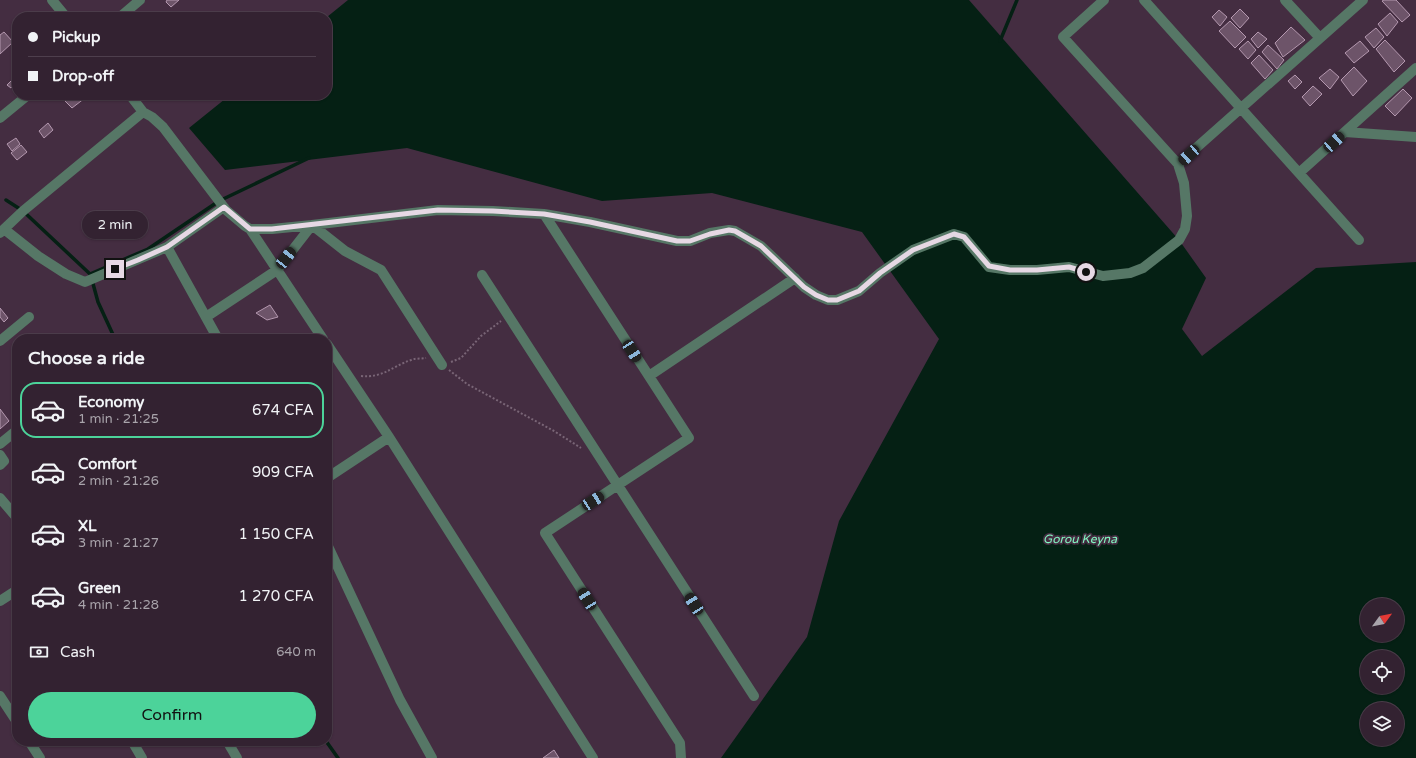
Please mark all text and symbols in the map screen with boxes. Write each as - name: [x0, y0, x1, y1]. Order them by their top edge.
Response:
- text: Pickup: [52, 28, 100, 46]
- text: Drop-off: [52, 67, 114, 85]
- car: [1321, 130, 1347, 154]
- car: [1176, 143, 1202, 167]
- callout: 2 min: [82, 211, 148, 239]
- text: 2 min: [98, 217, 132, 233]
- car: [274, 245, 298, 271]
- route end: [106, 260, 124, 278]
- route start: [1077, 263, 1095, 281]
- car: [620, 338, 644, 364]
- text: Choose a ride: [28, 347, 145, 369]
- icon: car: [30, 392, 66, 428]
- text: Economy: [78, 393, 144, 411]
- text: 674 CFA: [252, 401, 314, 419]
- text: 1 min · 21:25: [78, 411, 159, 427]
- icon: car: [30, 454, 66, 490]
- text: Comfort: [78, 455, 137, 473]
- text: 909 CFA: [252, 463, 314, 481]
- text: 2 min · 21:26: [78, 473, 159, 489]
- car: [580, 489, 606, 513]
- icon: car: [30, 516, 66, 552]
- text: XL: [78, 517, 97, 535]
- text: 1 150 CFA: [239, 525, 314, 543]
- water label: Gorou Keyna: [1043, 532, 1117, 546]
- text: 3 min · 21:27: [78, 535, 159, 551]
- icon: car: [30, 578, 66, 614]
- text: Green: [78, 579, 121, 597]
- car: [576, 586, 598, 612]
- text: 1 270 CFA: [239, 587, 314, 605]
- car: [682, 591, 706, 617]
- text: 4 min · 21:28: [78, 597, 159, 613]
- north arrow: [1360, 598, 1404, 642]
- map controls: [1360, 598, 1404, 746]
- icon: cash: [28, 641, 50, 663]
- text: Cash: [60, 643, 95, 661]
- text: 640 m: [276, 644, 316, 660]
- button: locate: [1360, 650, 1404, 694]
- button: Confirm: [28, 692, 316, 738]
- button: layers: [1360, 702, 1404, 746]

